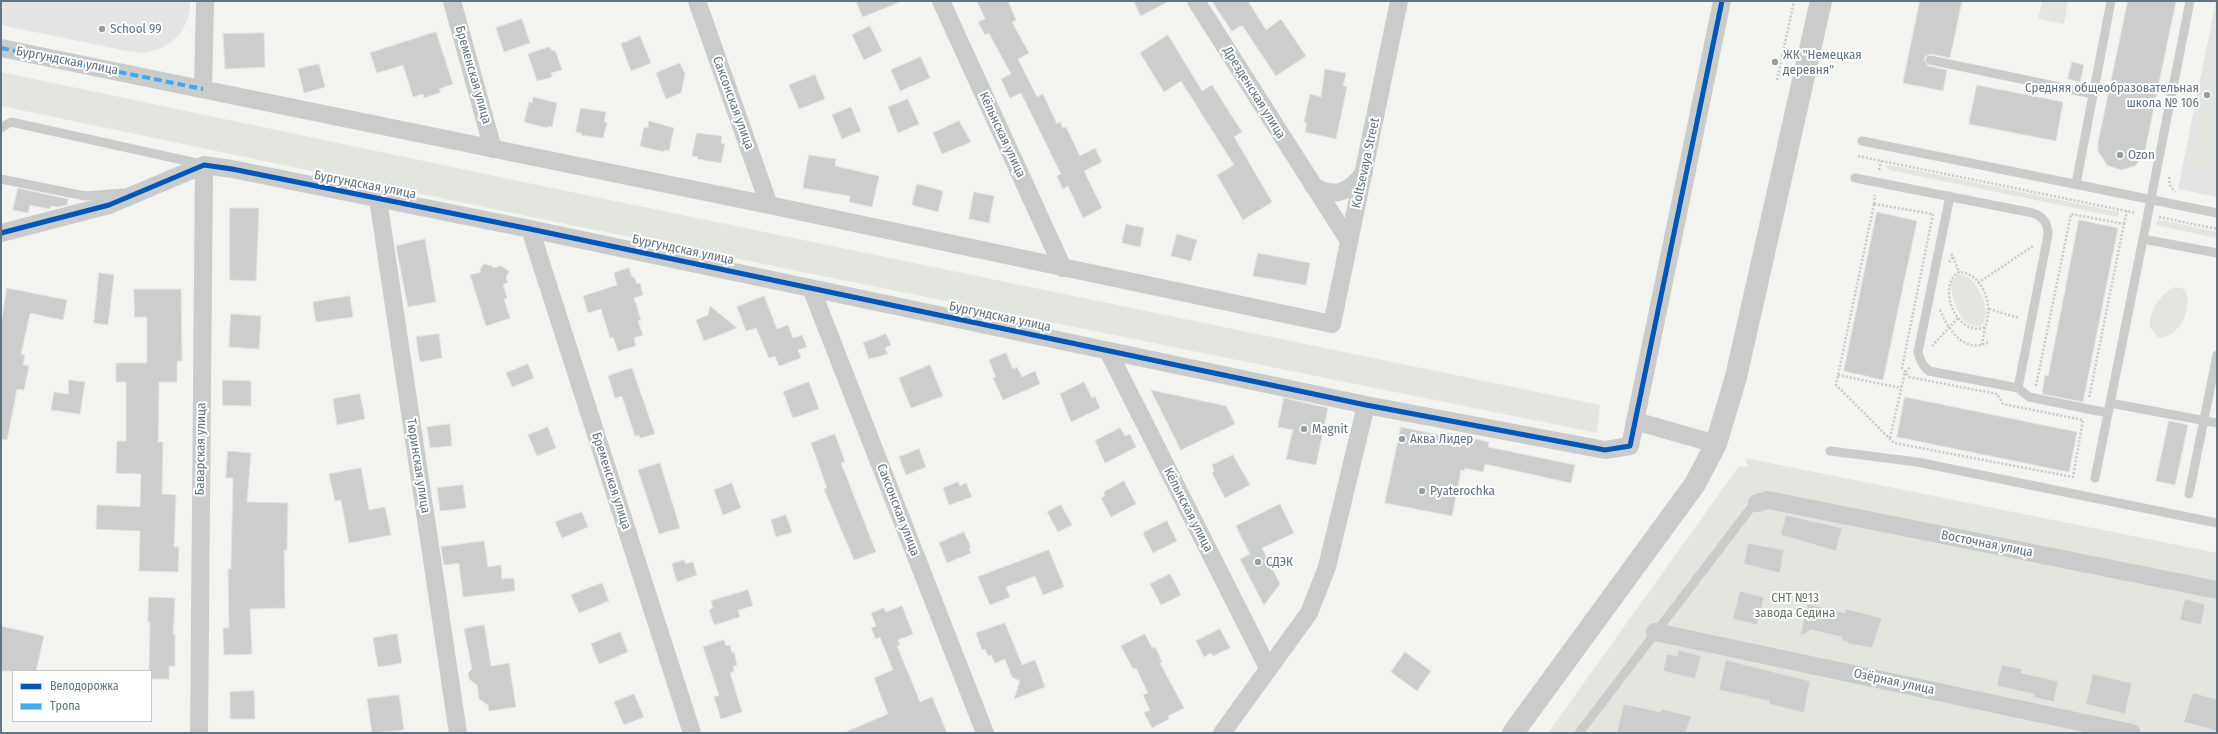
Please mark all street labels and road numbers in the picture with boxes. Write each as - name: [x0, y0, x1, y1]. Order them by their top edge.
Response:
- street label: Бременская улица: [452, 24, 494, 126]
- street label: Бургундская улица: [15, 43, 119, 79]
- street label: Дрезденская улица: [1219, 44, 1289, 142]
- street label: Саксонская улица: [709, 54, 757, 152]
- street label: Кёльнская улица: [975, 90, 1029, 180]
- street label: Koltsevaya Street: [1349, 116, 1383, 210]
- street label: Бургундская улица: [313, 167, 417, 203]
- street label: Бургундская улица: [631, 232, 735, 268]
- street label: Бургундская улица: [948, 299, 1052, 335]
- street label: Баварская улица: [192, 402, 210, 496]
- street label: Тюринская улица: [403, 418, 433, 514]
- street label: Бременская улица: [588, 430, 634, 532]
- street label: Саксонская улица: [873, 462, 923, 558]
- street label: Кёльнская улица: [1160, 465, 1216, 555]
- street label: Восточная улица: [1940, 527, 2034, 561]
- street label: Озёрная улица: [1852, 666, 1936, 698]

